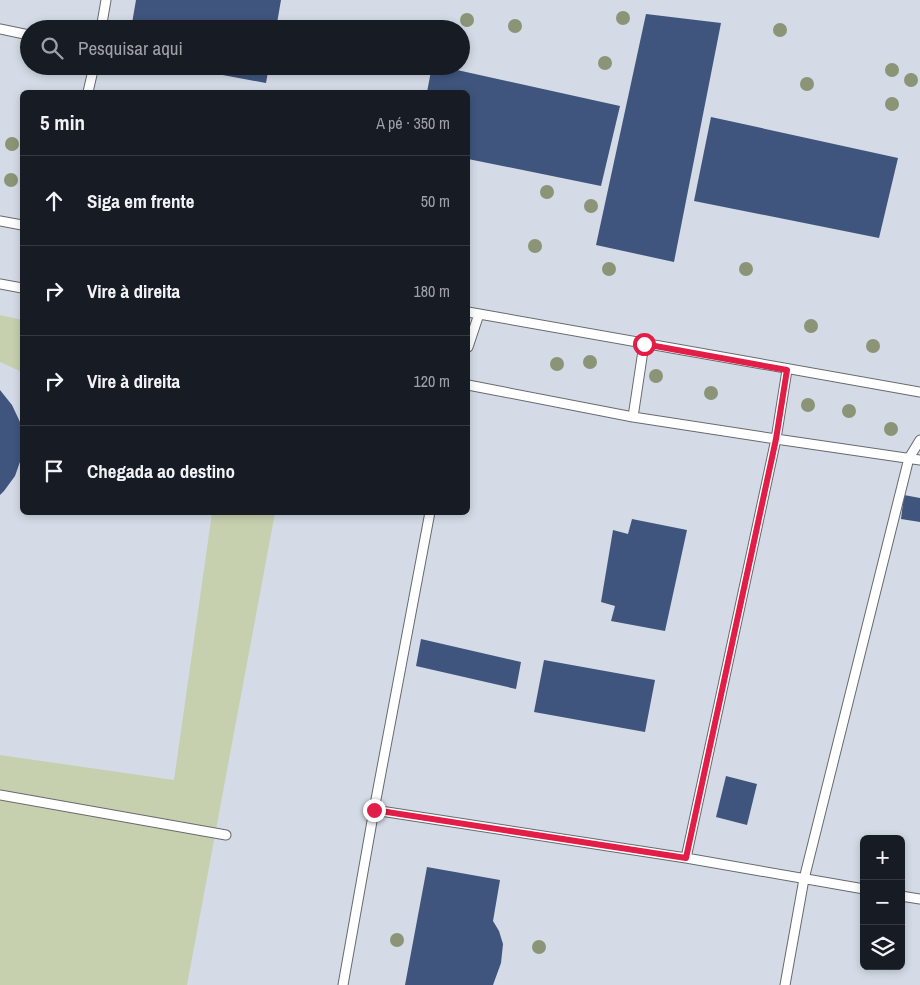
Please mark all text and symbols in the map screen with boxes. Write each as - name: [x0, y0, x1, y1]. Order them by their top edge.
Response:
- search box: [20, 20, 470, 75]
- icon: search: [38, 34, 66, 62]
- text: Pesquisar aqui: [78, 35, 183, 61]
- text: 5 min: [40, 108, 85, 137]
- text: A pé · 350 m: [376, 112, 450, 134]
- icon: ahead: [40, 187, 68, 215]
- text: Siga em frente: [87, 188, 194, 214]
- text: 50 m: [421, 190, 450, 212]
- icon: right: [40, 277, 68, 305]
- text: Vire à direita: [87, 278, 180, 304]
- text: 180 m: [414, 280, 450, 302]
- route start: [633, 333, 656, 356]
- icon: right: [40, 367, 68, 395]
- text: Vire à direita: [87, 368, 180, 394]
- text: 120 m: [414, 370, 450, 392]
- icon: arrive: [40, 457, 68, 485]
- text: Chegada ao destino: [87, 458, 235, 484]
- route end: [363, 799, 386, 822]
- map controls: [860, 835, 905, 970]
- button: +: [860, 835, 905, 880]
- button: −: [860, 880, 905, 925]
- button: layers: [860, 925, 905, 970]

